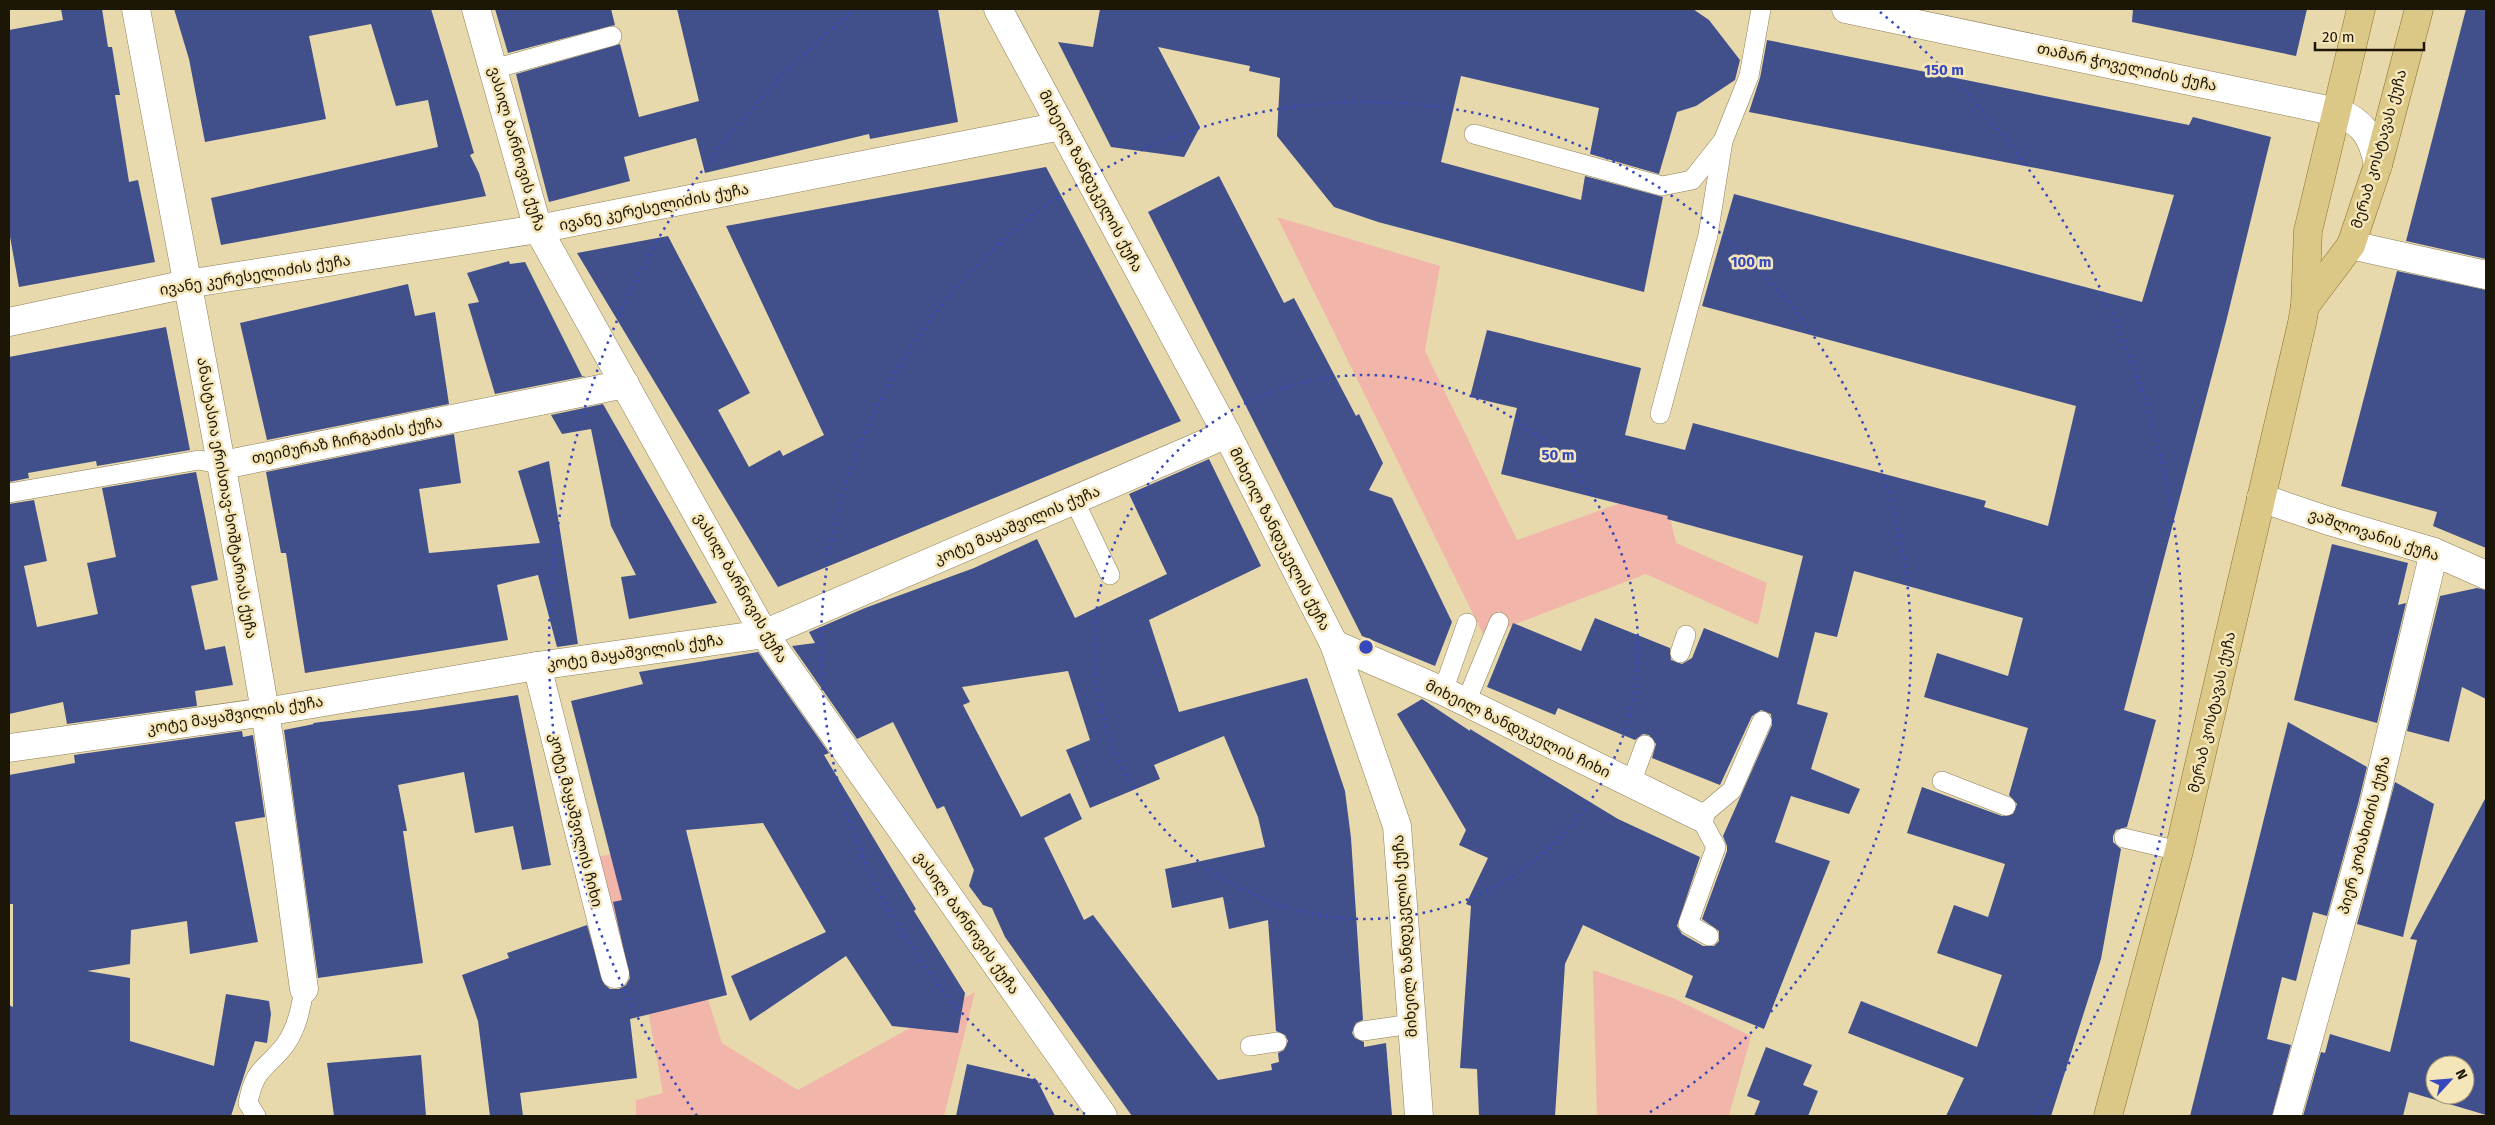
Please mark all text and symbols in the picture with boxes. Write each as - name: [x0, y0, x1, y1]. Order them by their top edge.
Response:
- scale bar: [2315, 20, 2424, 52]
- text: 20 m: [2322, 28, 2355, 46]
- street label: თამარ ჭოველიძის ქუჩა: [2035, 39, 2219, 95]
- text: 150 m: [1924, 61, 1964, 79]
- street label: ვასილ ბარნოვის ქუჩა: [485, 65, 549, 233]
- street label: მერაბ კოსტავას ქუჩა: [2348, 67, 2410, 231]
- street label: მიხეილ ზანდუკელის ქუჩა: [1035, 87, 1147, 275]
- street label: ივანე კერესელიძის ქუჩა: [558, 180, 750, 234]
- street label: ივანე კერესელიძის ქუჩა: [158, 251, 352, 299]
- text: 100 m: [1731, 253, 1771, 271]
- street label: ანასტასია ერისთავ-ხოშტარიას ქუჩა: [193, 356, 261, 640]
- street label: თეიმურაზ ჩირგაძის ქუჩა: [250, 413, 444, 467]
- street label: მიხეილ ზანდუკელის ქუჩა: [1226, 444, 1334, 634]
- text: 50 m: [1541, 446, 1575, 464]
- street label: კოტე მაყაშვილის ქუჩა: [931, 482, 1103, 568]
- street label: ვაშლოვანის ქუჩა: [2306, 505, 2442, 565]
- street label: ვასილ ბარნოვის ქუჩა: [691, 510, 791, 666]
- street label: მერაბ კოსტავას ქუჩა: [2185, 630, 2239, 794]
- street label: კოტე მაყაშვილის ქუჩა: [545, 631, 725, 673]
- centre of rings: [1357, 638, 1375, 656]
- street label: მიხეილ ზანდუკელის ჩიხი: [1423, 676, 1613, 782]
- street label: კოტე მაყაშვილის ქუჩა: [146, 692, 324, 738]
- street label: კოტე მაყაშვილის ჩიხი: [546, 731, 606, 909]
- street label: პიერ კობახიძის ქუჩა: [2334, 754, 2394, 916]
- street label: მიხეილ ზანდუკელის ქუჩა: [1389, 834, 1421, 1038]
- street label: ვასილ ბარნოვის ქუჩა: [911, 848, 1023, 998]
- north arrow: [2425, 1055, 2475, 1105]
- text: N: [2452, 1067, 2471, 1082]

